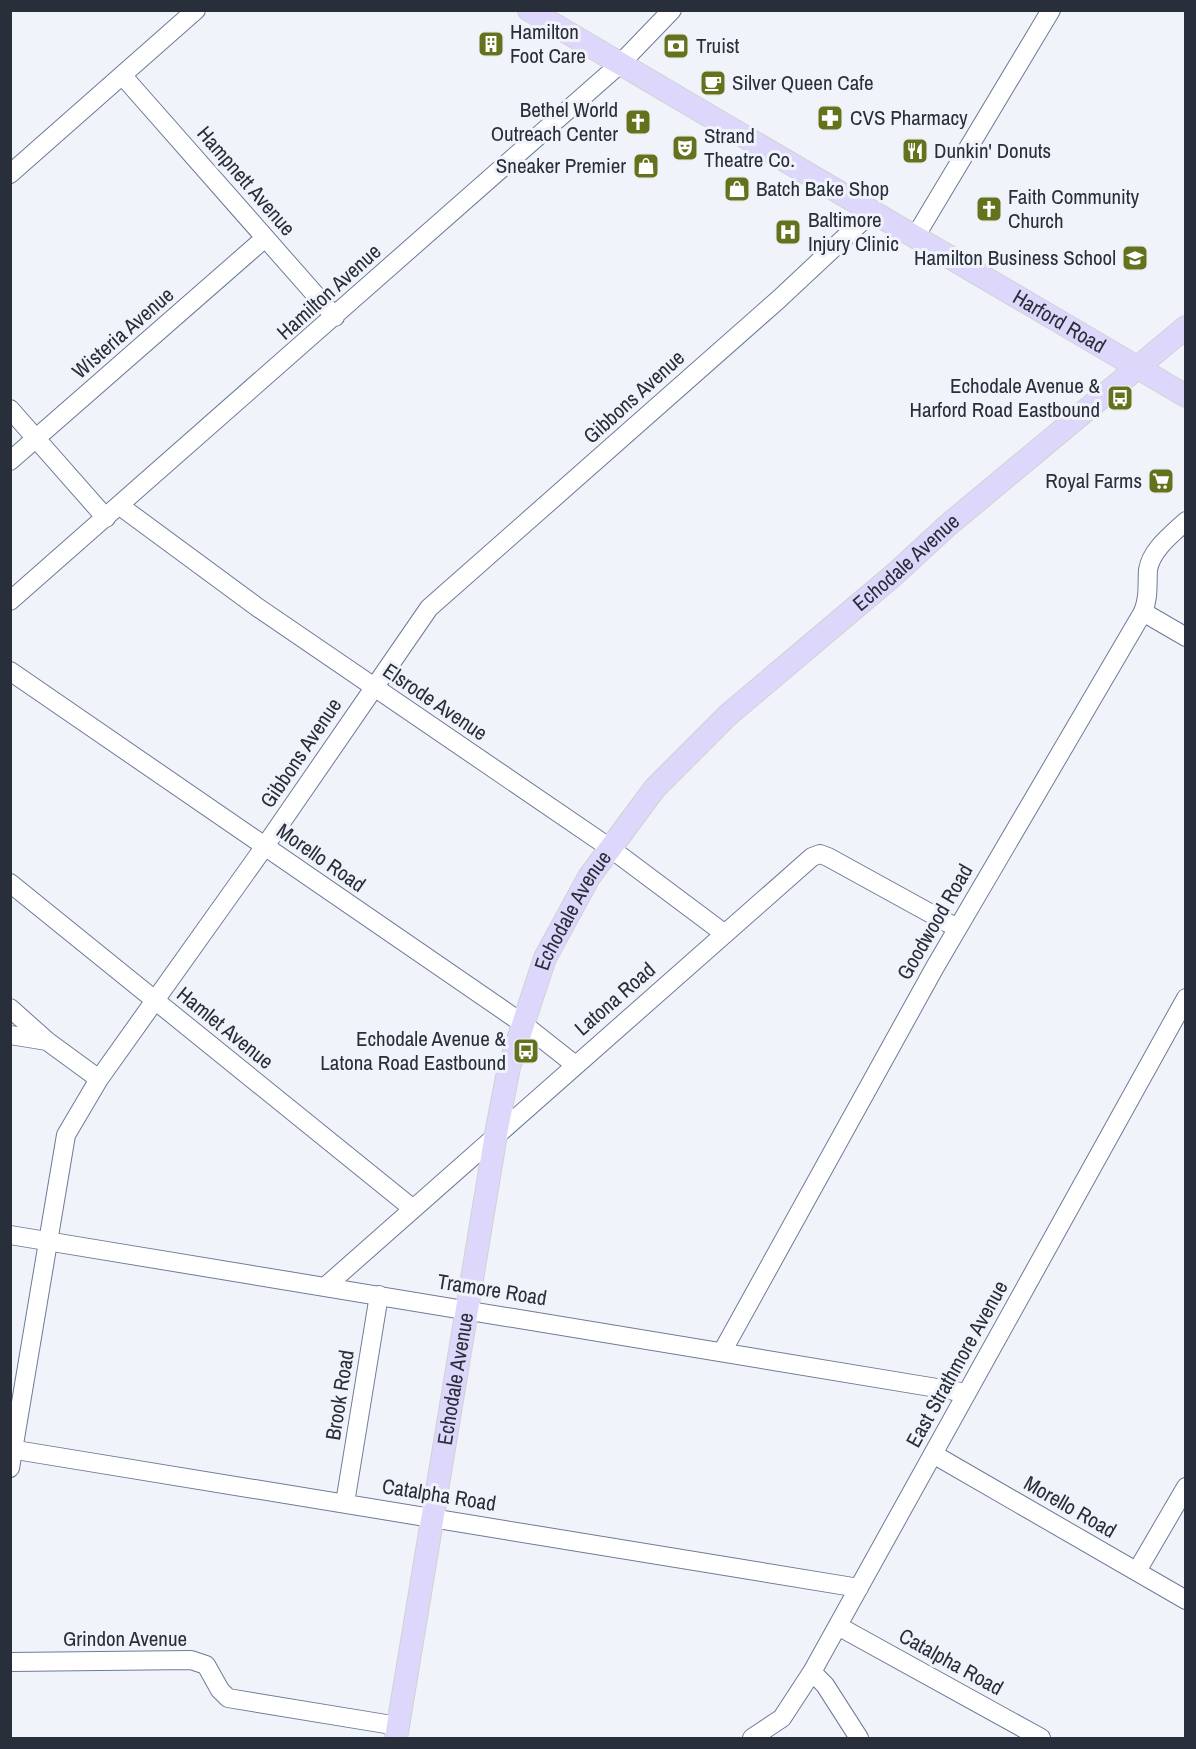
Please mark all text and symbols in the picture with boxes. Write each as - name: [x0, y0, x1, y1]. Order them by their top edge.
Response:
- place label: Hamilton Foot Care: [510, 17, 586, 70]
- building icon: Hamilton Foot Care: [476, 29, 506, 59]
- bank icon: Truist: [661, 31, 691, 61]
- place label: Truist: [696, 31, 740, 60]
- cafe icon: Silver Queen Cafe: [698, 68, 728, 98]
- place label: Silver Queen Cafe: [732, 68, 874, 97]
- place label: Bethel World Outreach Center: [491, 95, 618, 148]
- pharmacy icon: CVS Pharmacy: [815, 103, 845, 133]
- place label: CVS Pharmacy: [850, 103, 968, 132]
- church icon: Bethel World Outreach Center: [623, 107, 653, 137]
- street label: Hampnett Avenue: [191, 120, 302, 242]
- place label: Strand Theatre Co.: [704, 121, 795, 174]
- theatre icon: Strand Theatre Co.: [670, 133, 700, 163]
- restaurant icon: Dunkin' Donuts: [900, 136, 930, 166]
- place label: Dunkin' Donuts: [934, 136, 1051, 165]
- place label: Sneaker Premier: [496, 151, 626, 180]
- shop icon: Sneaker Premier: [631, 151, 661, 181]
- shop icon: Batch Bake Shop: [722, 174, 752, 204]
- place label: Batch Bake Shop: [756, 174, 889, 203]
- place label: Faith Community Church: [1008, 182, 1140, 235]
- church icon: Faith Community Church: [974, 194, 1004, 224]
- place label: Baltimore Injury Clinic: [808, 205, 899, 258]
- hospital icon: Baltimore Injury Clinic: [773, 217, 803, 247]
- street label: Hamilton Avenue: [270, 237, 387, 346]
- place label: Hamilton Business School: [914, 243, 1116, 272]
- school or university icon: Hamilton Business School: [1120, 243, 1150, 273]
- street label: Wisteria Avenue: [66, 280, 180, 385]
- street label: Harford Road: [1008, 282, 1111, 360]
- street label: Gibbons Avenue: [577, 343, 691, 450]
- place label: Echodale Avenue & Harford Road Eastbound: [910, 371, 1101, 424]
- bus stop icon: Echodale Avenue & Harford Road Eastbound: [1105, 383, 1135, 413]
- place label: Royal Farms: [1045, 466, 1142, 495]
- supermarket icon: Royal Farms: [1146, 466, 1176, 496]
- street label: Echodale Avenue: [846, 507, 965, 618]
- street label: Elsrode Avenue: [377, 656, 493, 747]
- street label: Gibbons Avenue: [253, 692, 348, 813]
- street label: Morello Road: [271, 816, 372, 899]
- street label: Echodale Avenue: [527, 844, 618, 974]
- street label: Goodwood Road: [890, 859, 979, 985]
- street label: Latona Road: [568, 955, 661, 1042]
- street label: Hamlet Avenue: [171, 980, 280, 1076]
- place label: Echodale Avenue & Latona Road Eastbound: [320, 1024, 507, 1077]
- bus stop icon: Echodale Avenue & Latona Road Eastbound: [511, 1036, 541, 1066]
- street label: Tramore Road: [435, 1267, 549, 1312]
- street label: East Strathmore Avenue: [899, 1275, 1014, 1452]
- street label: Echodale Avenue: [430, 1310, 480, 1447]
- street label: Brook Road: [318, 1348, 361, 1442]
- street label: Morello Road: [1019, 1468, 1122, 1545]
- street label: Catalpha Road: [380, 1471, 498, 1518]
- street label: Catalpha Road: [894, 1621, 1009, 1702]
- street label: Grindon Avenue: [63, 1624, 187, 1653]

